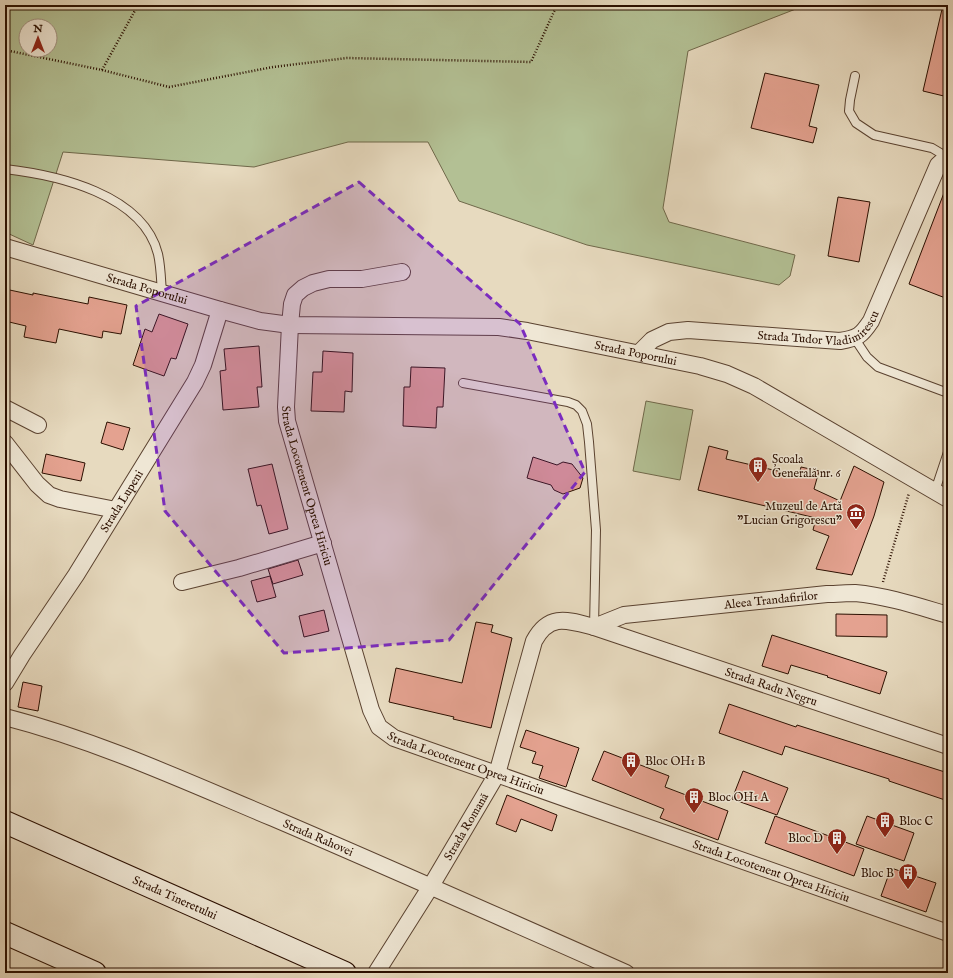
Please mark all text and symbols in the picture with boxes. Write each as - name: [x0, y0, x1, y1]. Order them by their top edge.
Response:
- north arrow: [18, 18, 58, 58]
- text: N: [32, 22, 43, 36]
- street label: Strada Poporului: [105, 270, 189, 308]
- street label: Strada Tudor Vladimirescu: [757, 308, 883, 349]
- street label: Strada Poporului: [593, 338, 678, 369]
- street label: Strada Locotenent Oprea Hiriciu: [278, 405, 336, 567]
- place label: Școala Generală nr. 6: [772, 452, 841, 481]
- building icon: Școala Generală nr. 6: [747, 455, 769, 483]
- street label: Strada Lupeni: [97, 467, 147, 535]
- place label: Muzeul de Artă "Lucian Grigorescu": [737, 499, 843, 528]
- museum icon: Muzeul de Artă "Lucian Grigorescu": [845, 502, 867, 530]
- street label: Aleea Trandafirilor: [722, 588, 819, 613]
- street label: Strada Radu Negru: [723, 665, 819, 709]
- street label: Strada Locotenent Oprea Hiriciu: [384, 728, 546, 798]
- building icon: Bloc OH1 B: [620, 750, 642, 778]
- place label: Bloc OH1 B: [645, 754, 706, 769]
- building icon: Bloc OH1 A: [683, 786, 705, 814]
- street label: Strada Romană: [441, 790, 493, 863]
- place label: Bloc OH1 A: [708, 790, 770, 805]
- building icon: Bloc C: [874, 810, 896, 838]
- place label: Bloc C: [899, 814, 933, 829]
- street label: Strada Rahovei: [281, 816, 356, 860]
- building icon: Bloc D: [826, 827, 848, 855]
- place label: Bloc D: [788, 831, 823, 846]
- street label: Strada Locotenent Oprea Hiriciu: [691, 837, 852, 906]
- building icon: Bloc B: [897, 862, 919, 890]
- place label: Bloc B: [861, 866, 894, 881]
- street label: Strada Tineretului: [130, 873, 219, 923]

